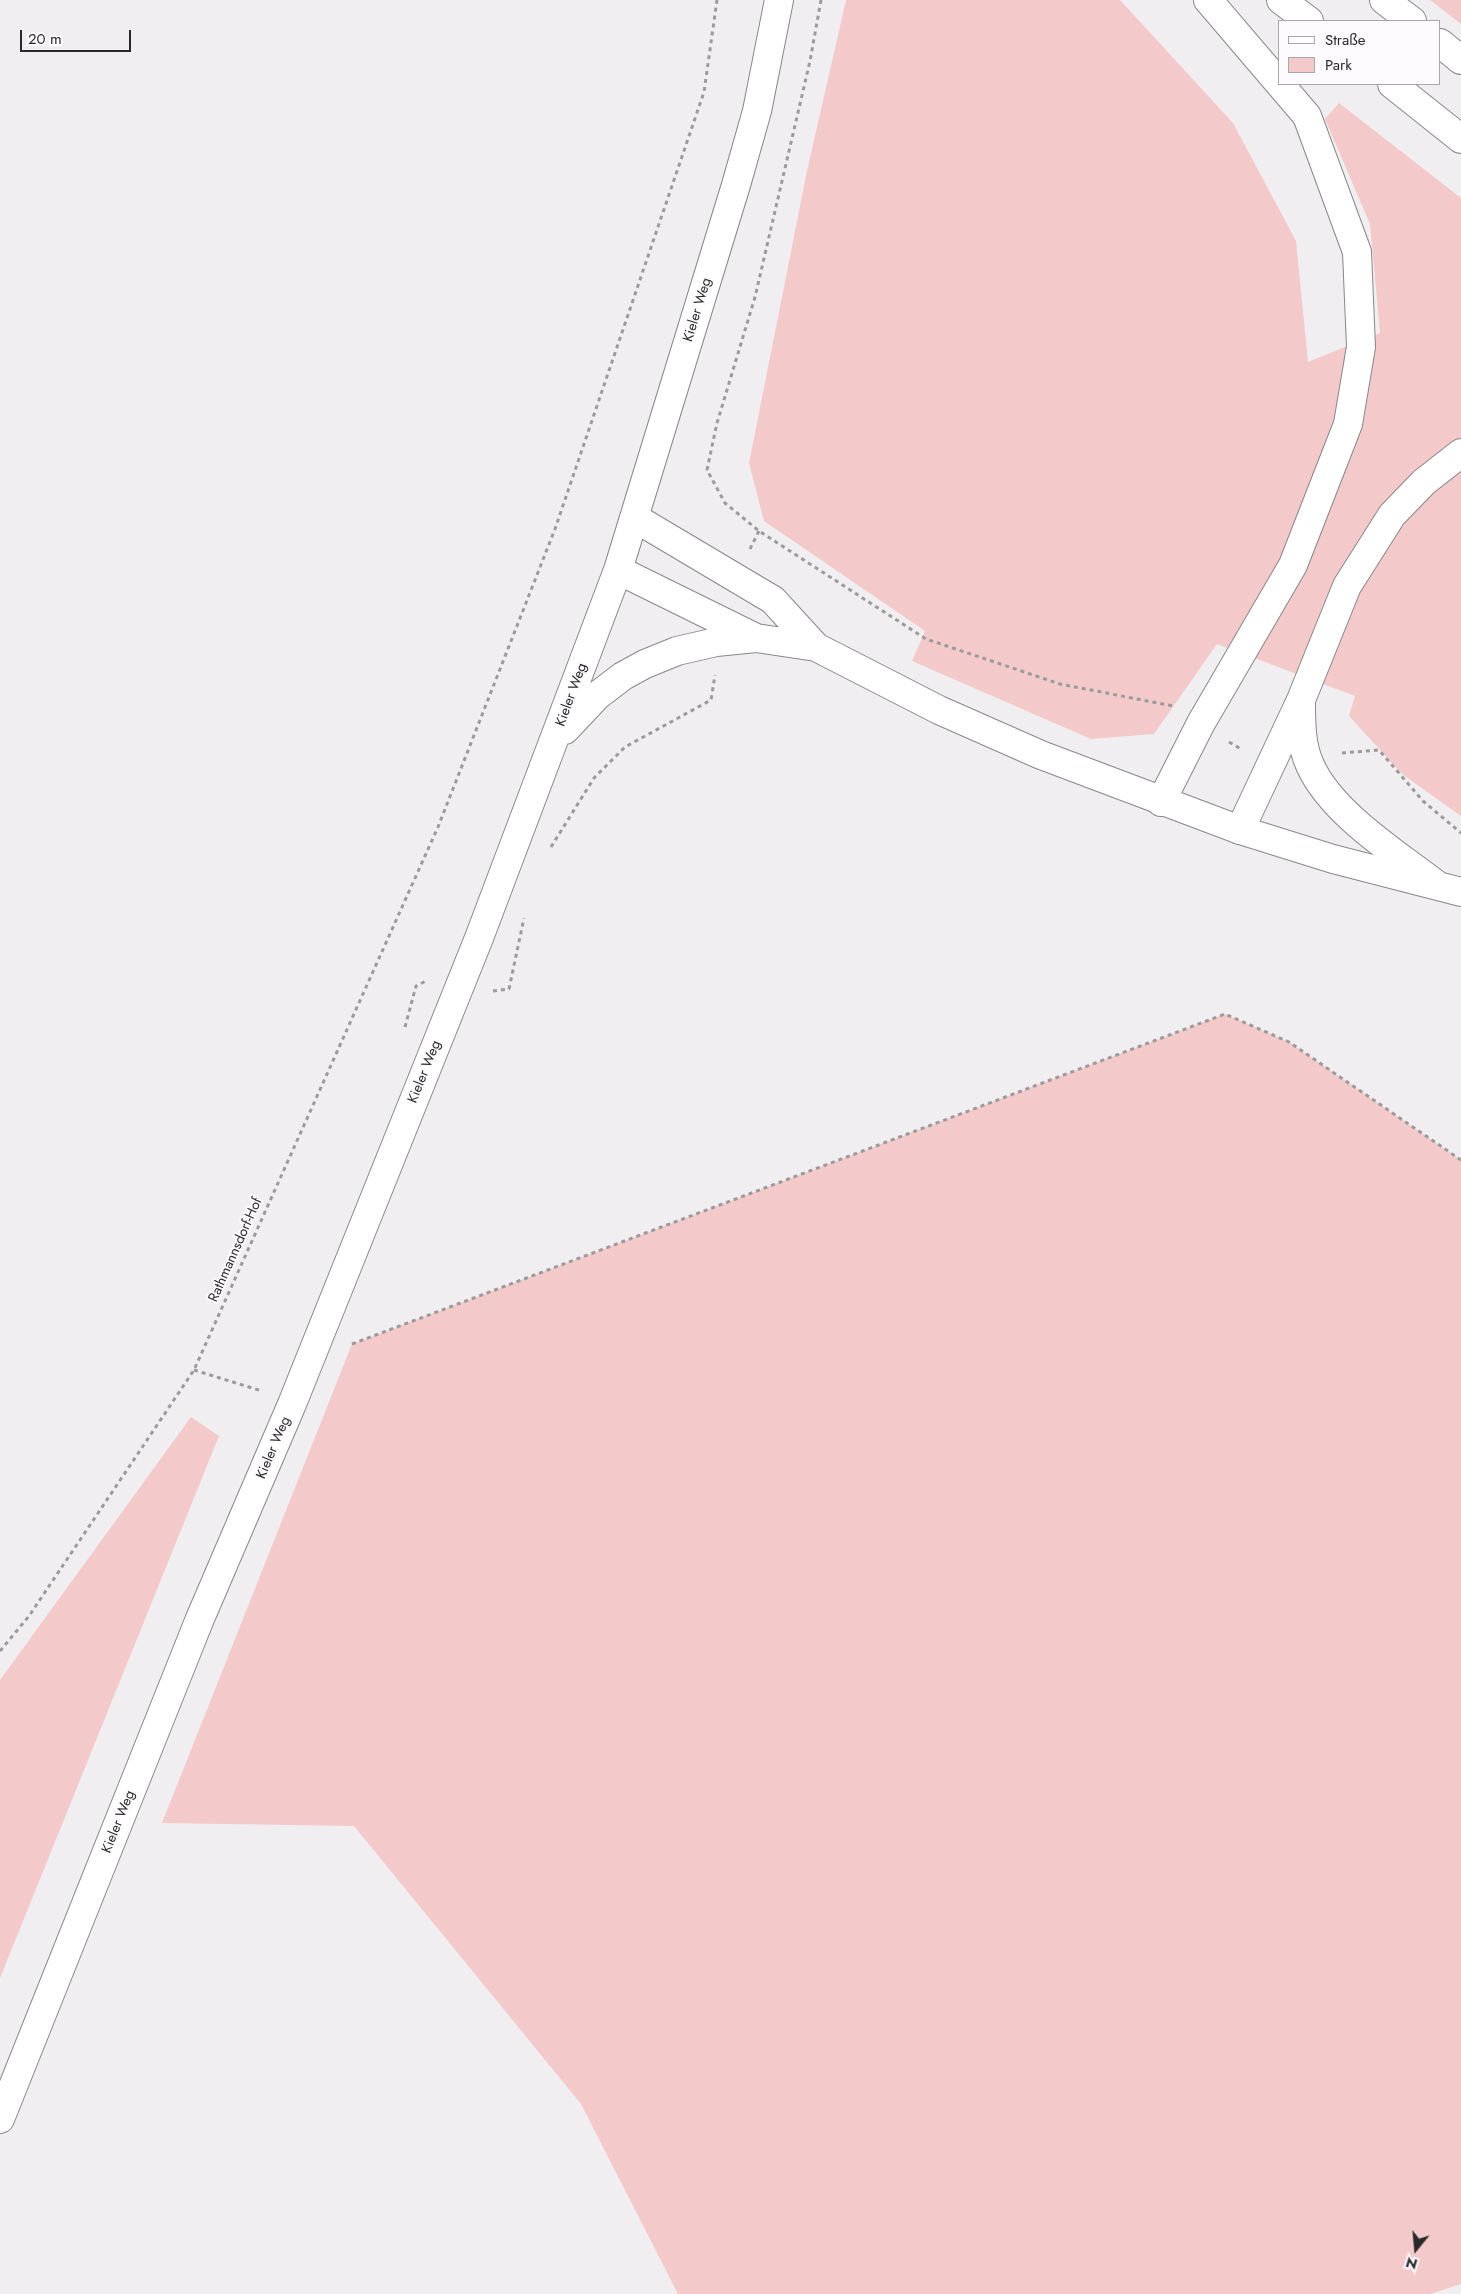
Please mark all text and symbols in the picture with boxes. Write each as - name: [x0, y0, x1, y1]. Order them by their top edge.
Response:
- scale bar: [22, 20, 134, 52]
- legend: [1278, 20, 1441, 85]
- text: 20 m: [28, 28, 62, 50]
- text: Straße: [1325, 29, 1365, 51]
- text: Park: [1325, 54, 1352, 76]
- street label: Kieler Weg: [680, 276, 716, 344]
- street label: Kieler Weg: [553, 661, 591, 729]
- street label: Kieler Weg: [405, 1038, 445, 1106]
- street label: Rathmannsdorf-Hof: [205, 1195, 267, 1305]
- street label: Kieler Weg: [253, 1414, 295, 1482]
- street label: Kieler Weg: [99, 1788, 139, 1856]
- north arrow: [1391, 2224, 1441, 2274]
- text: N: [1403, 2252, 1420, 2275]

